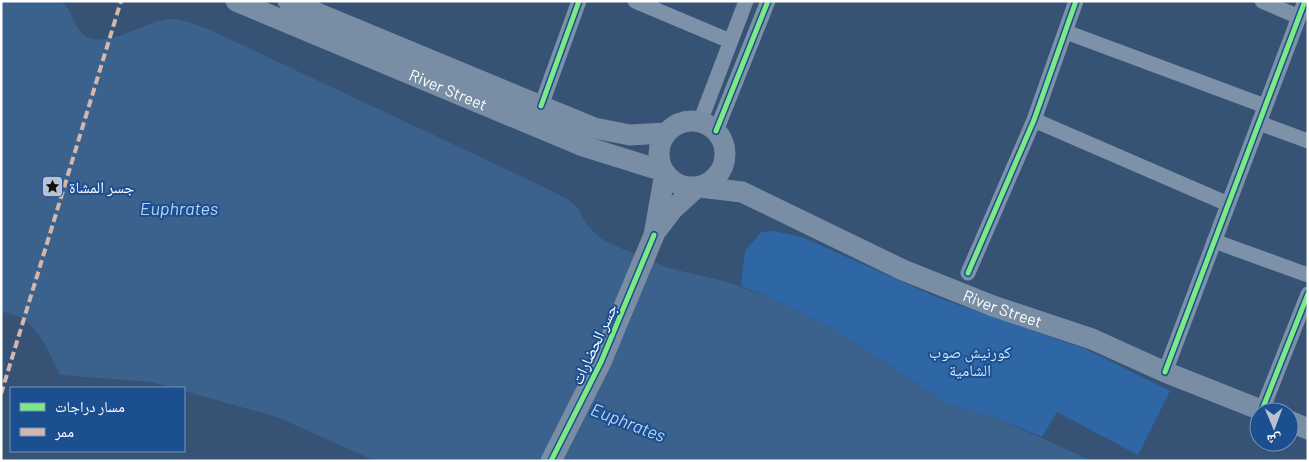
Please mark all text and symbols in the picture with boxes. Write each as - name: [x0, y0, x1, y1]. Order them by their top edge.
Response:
- street label: River Street: [407, 65, 490, 114]
- place icon: جسر المشاة: [41, 175, 65, 199]
- place label: جسر المشاة: [69, 177, 134, 197]
- water label: Euphrates: [140, 197, 218, 219]
- street label: River Street: [961, 285, 1045, 331]
- street label: جسر الحضارات: [567, 300, 621, 388]
- park label: كورنيش صوب الشامية: [929, 342, 1012, 379]
- legend: [10, 387, 185, 452]
- text: مسار دراجات: [55, 397, 125, 416]
- water label: Euphrates: [588, 398, 669, 446]
- north arrow: [1249, 402, 1299, 452]
- text: ممر: [54, 422, 74, 441]
- text: ش: [1267, 431, 1282, 449]

